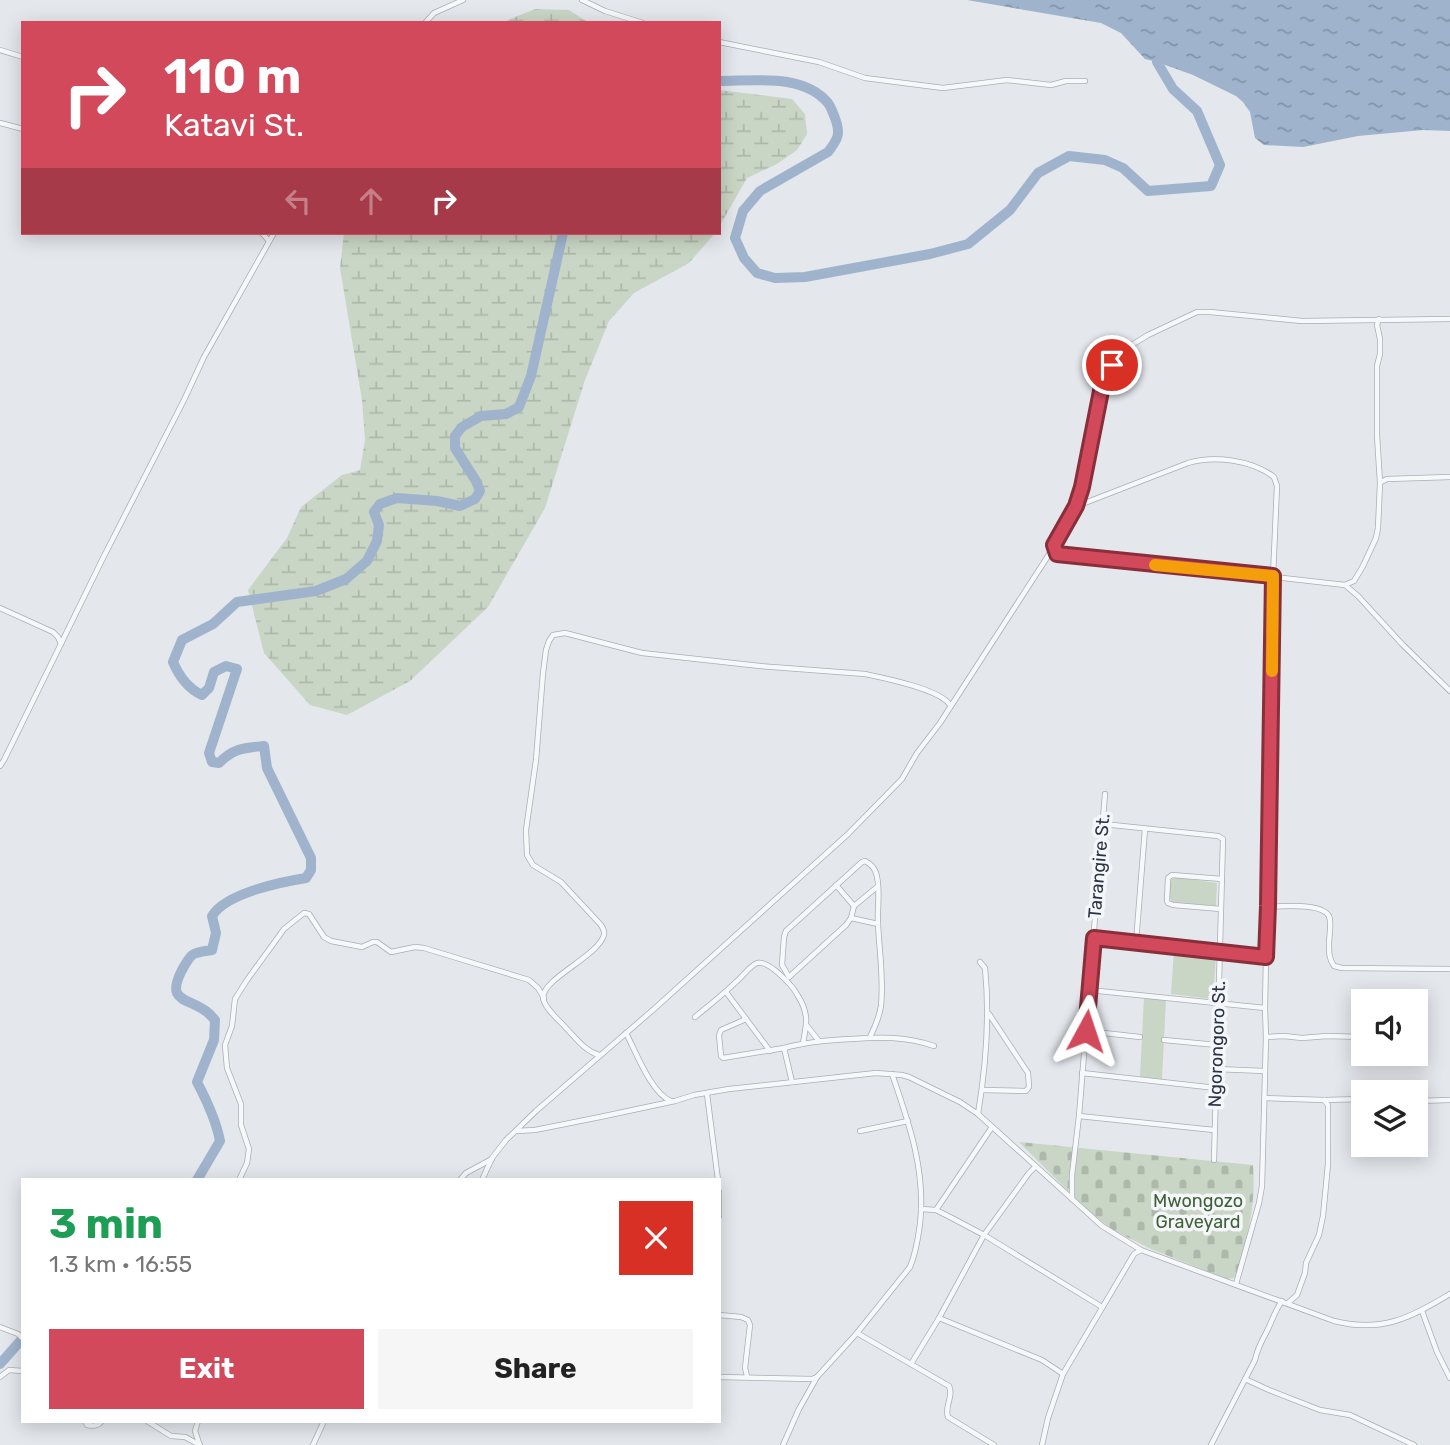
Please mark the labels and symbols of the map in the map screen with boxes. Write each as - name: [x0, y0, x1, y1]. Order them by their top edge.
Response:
- pin: [1082, 335, 1142, 395]
- street label: Tarangire St.: [1083, 813, 1115, 919]
- street label: Ngorongoro St.: [1204, 980, 1230, 1108]
- position arrow: [1049, 994, 1123, 1068]
- park label: Mwongozo Graveyard: [1153, 1190, 1243, 1233]

